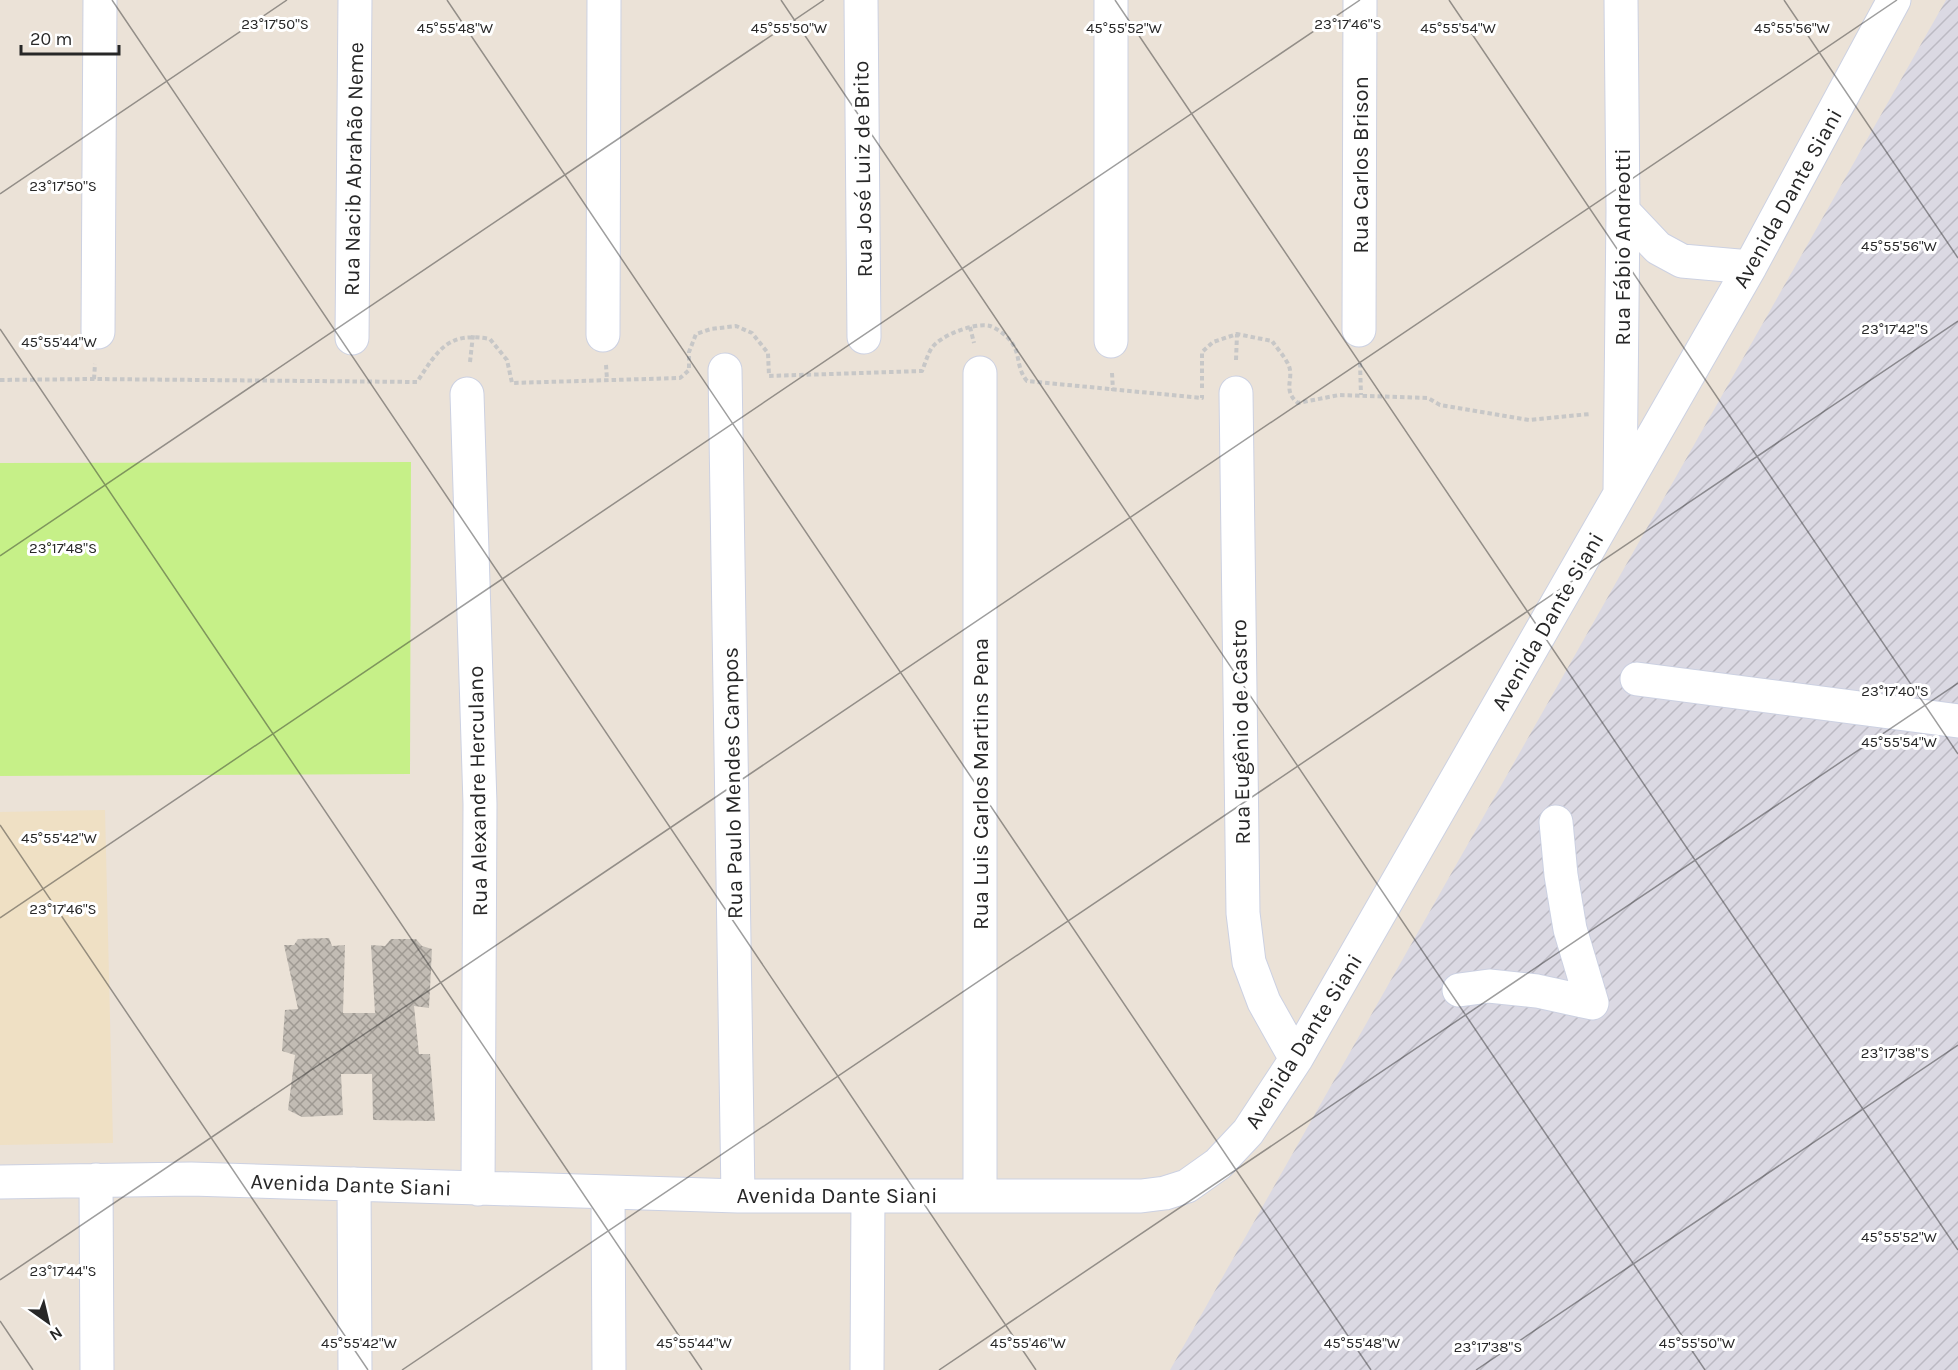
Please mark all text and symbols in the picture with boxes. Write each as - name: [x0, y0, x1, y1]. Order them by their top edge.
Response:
- text: 23°17'50"S: [241, 15, 309, 33]
- text: 23°17'46"S: [1314, 15, 1382, 33]
- scale bar: [21, 18, 118, 56]
- text: 45°55'48"W: [417, 19, 494, 37]
- text: 45°55'50"W: [751, 19, 828, 37]
- text: 45°55'52"W: [1086, 19, 1163, 37]
- text: 45°55'54"W: [1420, 19, 1496, 37]
- text: 45°55'56"W: [1754, 19, 1831, 37]
- text: 20 m: [30, 28, 72, 50]
- street label: Rua Nacib Abrahão Neme: [339, 42, 369, 296]
- street label: Rua José Luiz de Brito: [848, 60, 878, 278]
- street label: Rua Carlos Brison: [1348, 76, 1374, 254]
- street label: Avenida Dante Siani: [1728, 104, 1848, 293]
- street label: Rua Fábio Andreotti: [1610, 148, 1636, 346]
- text: 23°17'50"S: [29, 177, 97, 195]
- text: 45°55'56"W: [1861, 237, 1938, 255]
- text: 23°17'42"S: [1861, 320, 1929, 338]
- text: 45°55'44"W: [21, 333, 97, 351]
- street label: Avenida Dante Siani: [1486, 528, 1609, 715]
- text: 23°17'48"S: [29, 539, 97, 557]
- street label: Rua Eugênio de Castro: [1226, 619, 1256, 845]
- street label: Rua Luis Carlos Martins Pena: [968, 638, 994, 930]
- street label: Rua Paulo Mendes Campos: [718, 647, 748, 919]
- street label: Rua Alexandre Herculano: [463, 665, 493, 916]
- text: 23°17'40"S: [1861, 682, 1929, 700]
- text: 45°55'54"W: [1861, 733, 1937, 751]
- text: 45°55'42"W: [21, 829, 98, 847]
- text: 23°17'46"S: [29, 900, 97, 918]
- street label: Avenida Dante Siani: [1240, 949, 1368, 1134]
- text: 23°17'38"S: [1861, 1044, 1929, 1062]
- street label: Avenida Dante Siani: [250, 1168, 452, 1202]
- street label: Avenida Dante Siani: [736, 1183, 938, 1209]
- text: 45°55'52"W: [1861, 1228, 1938, 1246]
- text: 23°17'44"S: [29, 1262, 97, 1280]
- north arrow: [18, 1292, 78, 1352]
- text: N: [46, 1323, 66, 1345]
- text: 45°55'42"W: [321, 1334, 398, 1352]
- text: 45°55'44"W: [656, 1334, 732, 1352]
- text: 45°55'46"W: [990, 1334, 1067, 1352]
- text: 45°55'48"W: [1324, 1334, 1401, 1352]
- text: 45°55'50"W: [1659, 1334, 1736, 1352]
- text: 23°17'38"S: [1454, 1338, 1522, 1356]

